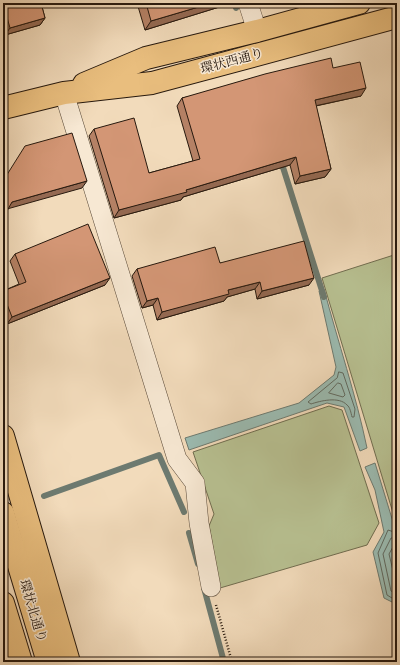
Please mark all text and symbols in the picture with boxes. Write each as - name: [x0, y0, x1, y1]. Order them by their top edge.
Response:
- street label: 環状西通り: [198, 44, 266, 78]
- street label: 環状北通り: [15, 577, 51, 645]

